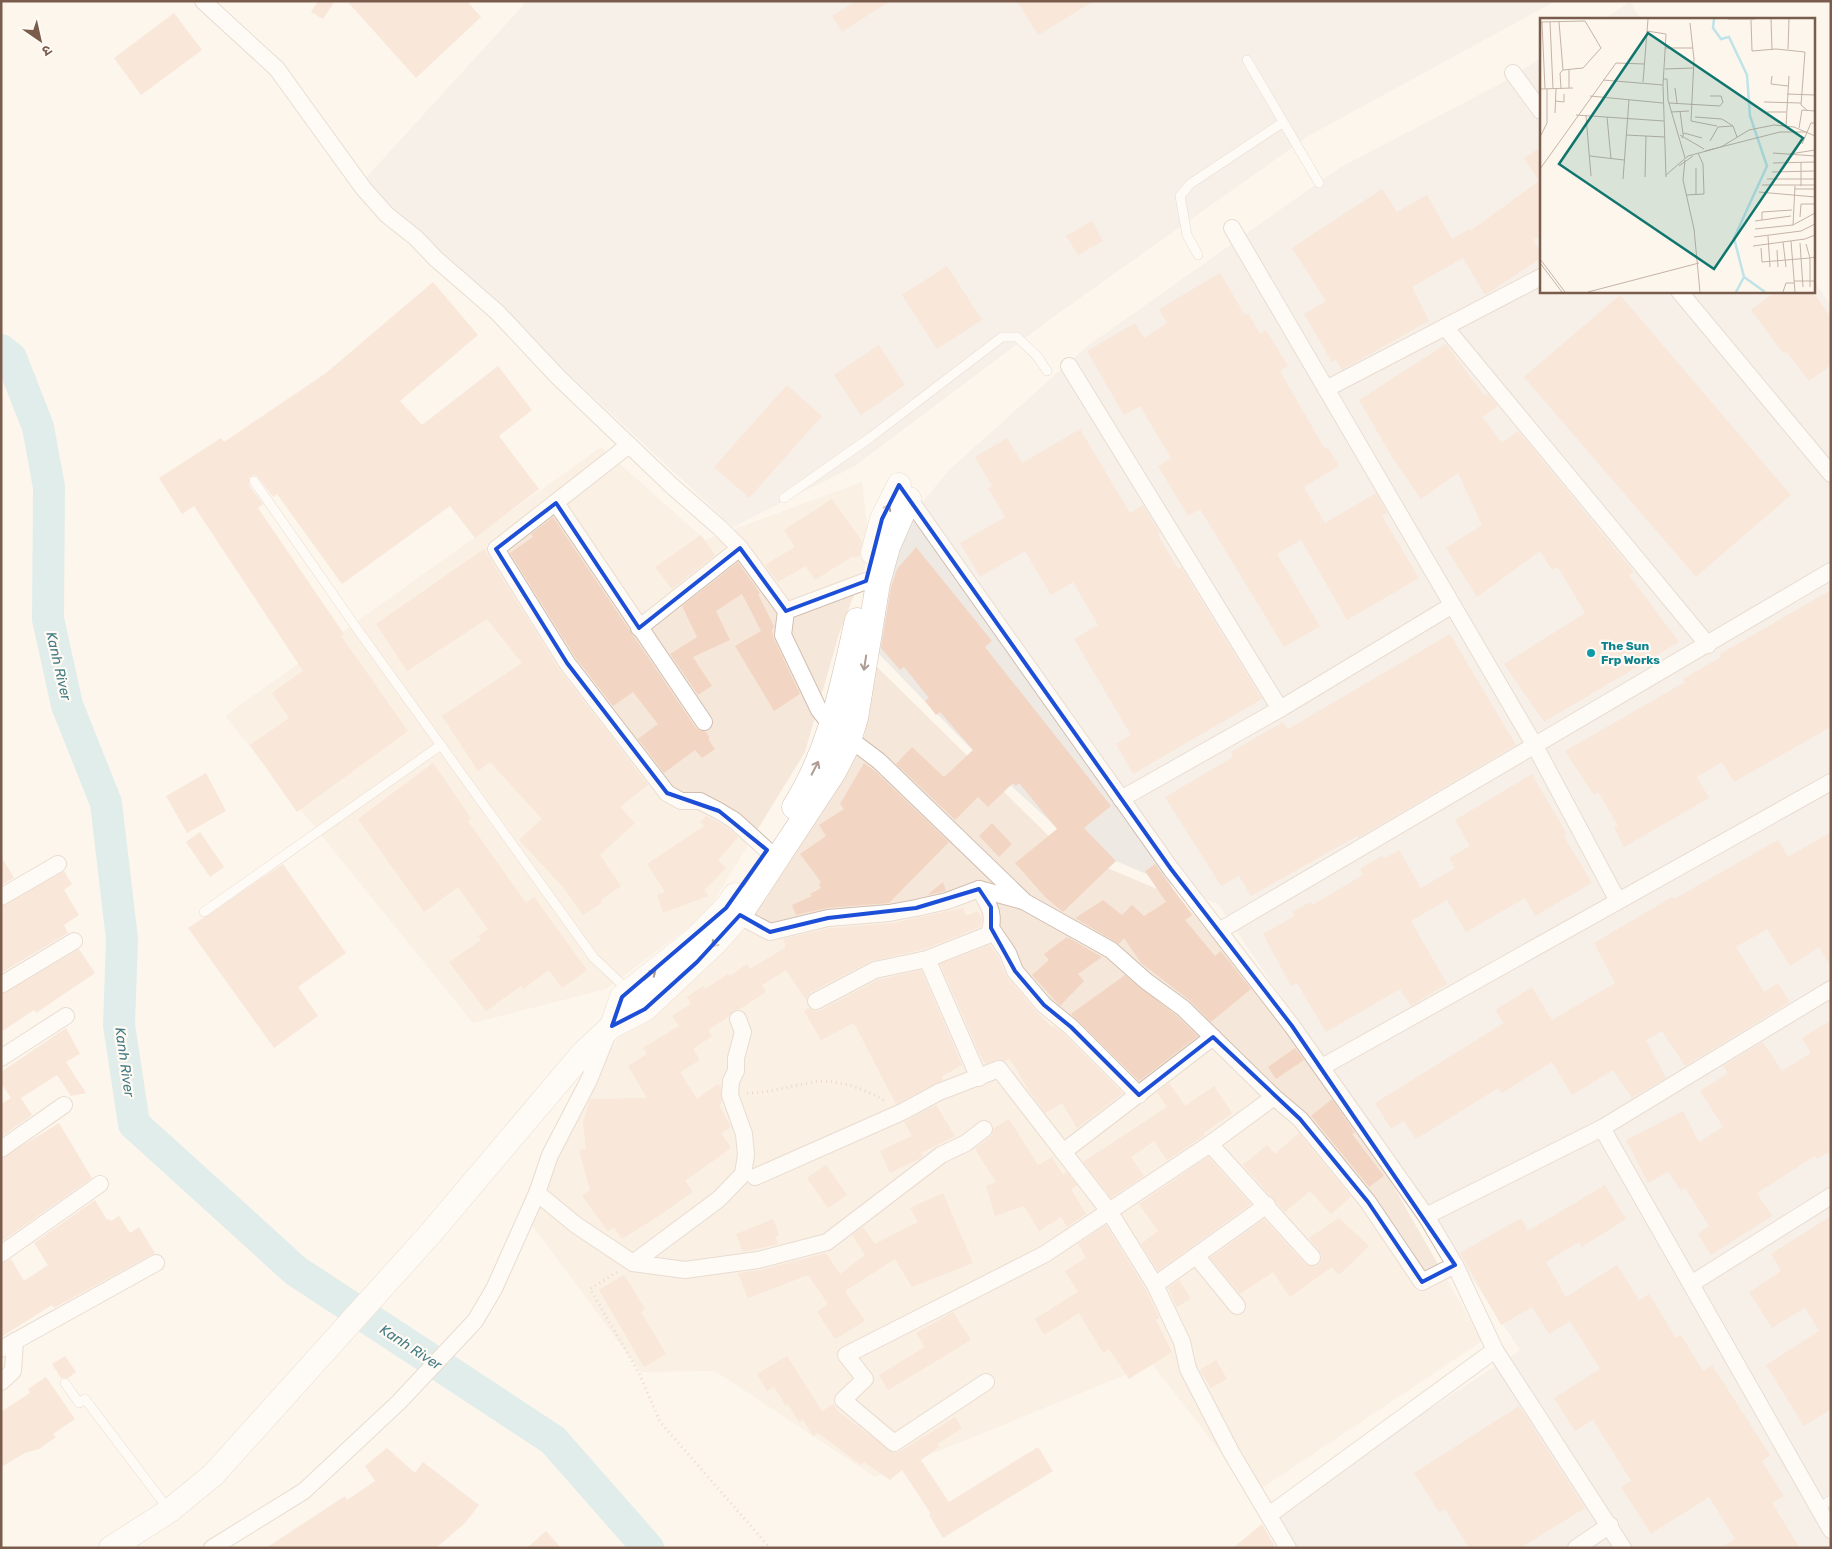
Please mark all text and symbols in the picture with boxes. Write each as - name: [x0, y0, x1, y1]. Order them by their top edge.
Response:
- north arrow: [15, 15, 65, 65]
- inset map: [1540, 18, 1814, 292]
- text: उ: [38, 41, 55, 60]
- one-way arrow: [882, 504, 891, 519]
- water label: Kanh River: [42, 630, 75, 703]
- place label: The Sun Frp Works: [1601, 639, 1660, 667]
- marker: The Sun Frp Works: [1585, 647, 1597, 659]
- one-way arrow: [859, 655, 869, 671]
- one-way arrow: [811, 761, 820, 776]
- one-way arrow: [711, 935, 723, 948]
- one-way arrow: [643, 969, 656, 980]
- water label: Kanh River: [111, 1026, 138, 1099]
- water label: Kanh River: [377, 1321, 445, 1374]

